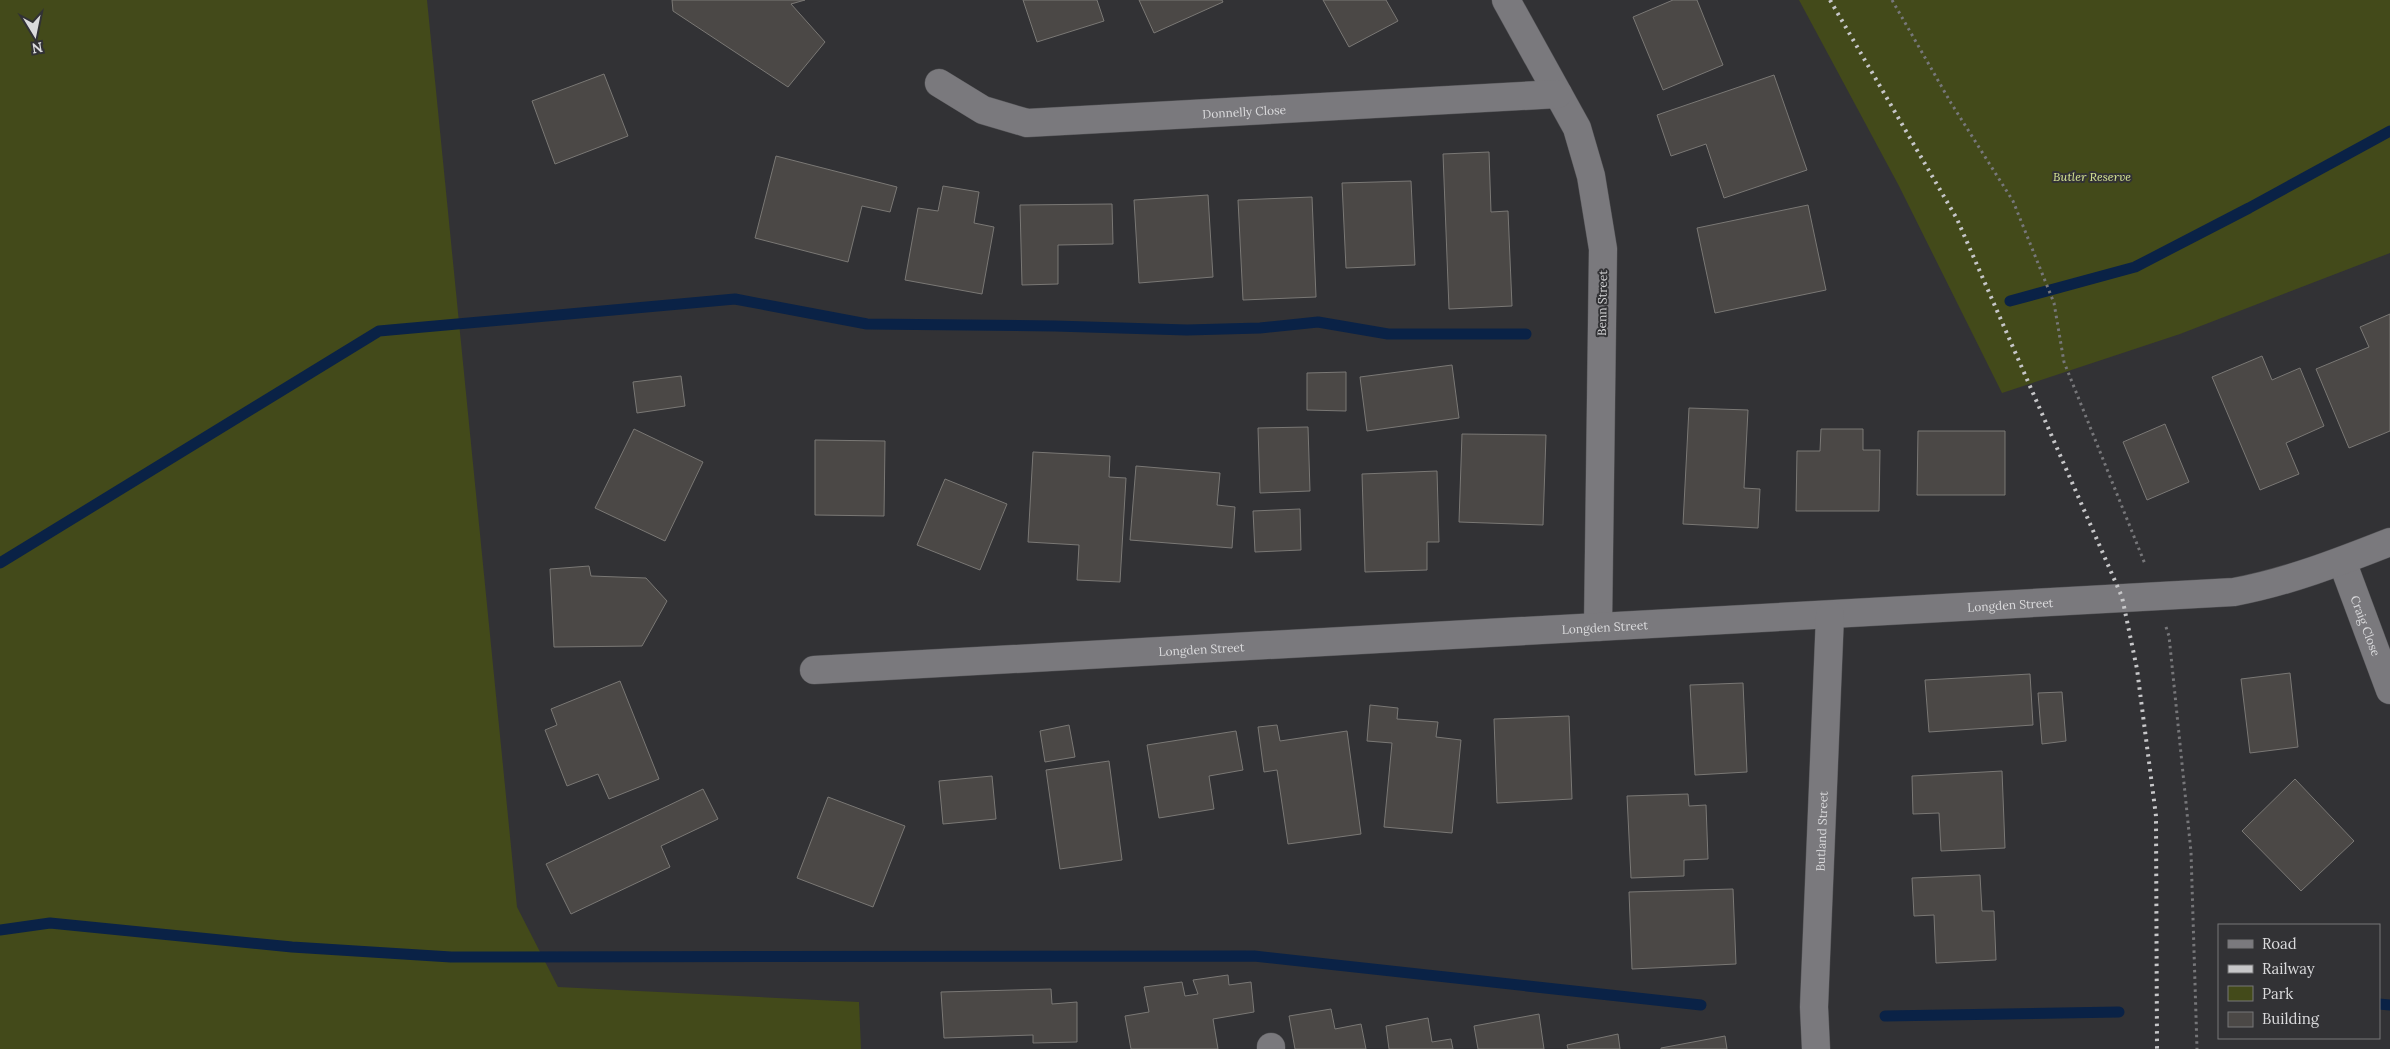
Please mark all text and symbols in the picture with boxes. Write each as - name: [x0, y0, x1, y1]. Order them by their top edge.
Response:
- north arrow: [10, 10, 60, 60]
- text: N: [30, 38, 44, 58]
- street label: Donnelly Close: [1202, 101, 1287, 121]
- park label: Butler Reserve: [2053, 169, 2131, 184]
- street label: Benn Street: [1594, 270, 1610, 336]
- street label: Craig Close: [2348, 593, 2384, 659]
- street label: Longden Street: [1967, 594, 2054, 614]
- street label: Longden Street: [1561, 617, 1649, 636]
- street label: Longden Street: [1158, 639, 1245, 659]
- street label: Butland Street: [1812, 790, 1830, 872]
- legend: [2218, 924, 2380, 1039]
- text: Road: [2262, 934, 2297, 953]
- text: Railway: [2262, 959, 2315, 978]
- text: Park: [2262, 984, 2293, 1003]
- text: Building: [2262, 1009, 2320, 1028]

